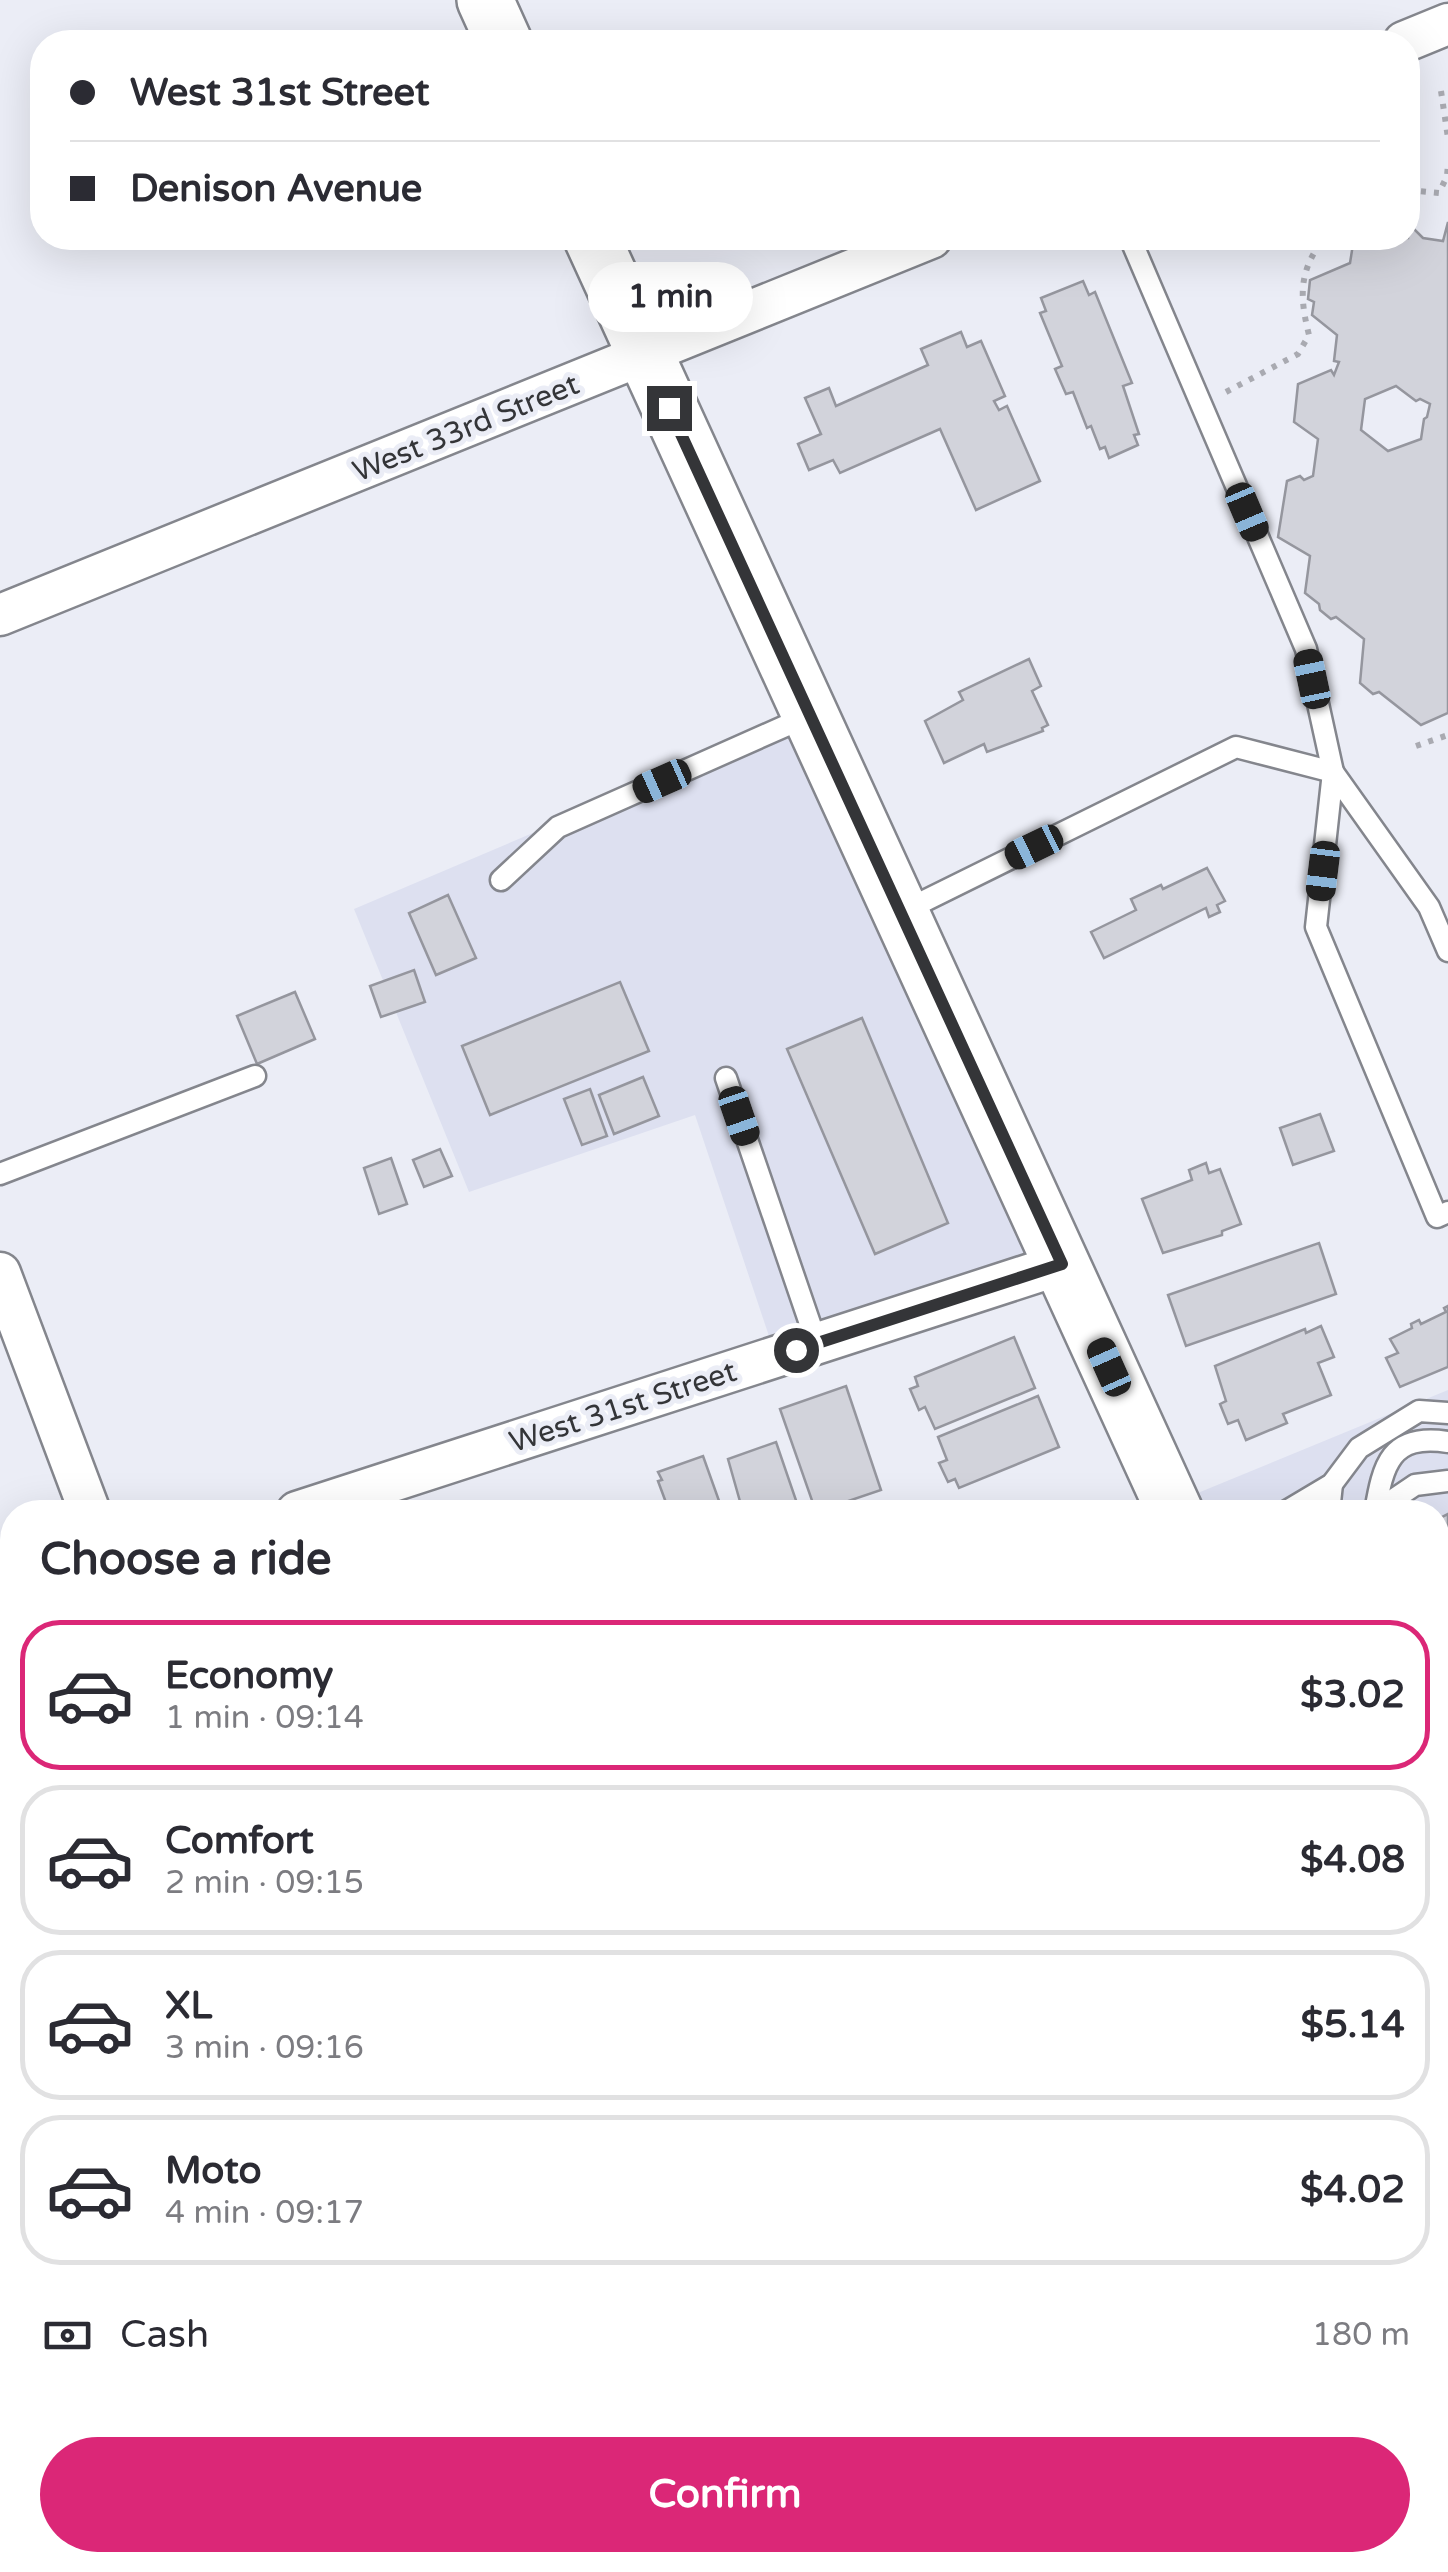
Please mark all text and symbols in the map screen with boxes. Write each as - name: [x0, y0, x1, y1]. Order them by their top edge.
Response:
- text: West 31st Street: [130, 70, 430, 116]
- text: Denison Avenue: [130, 166, 422, 212]
- callout: 1 min: [586, 263, 752, 333]
- text: 1 min: [628, 278, 713, 316]
- street label: West 33rd Street: [347, 366, 585, 490]
- route end: [647, 386, 692, 431]
- car: [1221, 479, 1273, 545]
- car: [1291, 647, 1333, 711]
- car: [628, 755, 696, 807]
- car: [1000, 820, 1068, 874]
- car: [1304, 839, 1342, 903]
- car: [715, 1083, 763, 1149]
- route start: [774, 1328, 819, 1373]
- car: [1083, 1333, 1135, 1401]
- street label: West 31st Street: [505, 1353, 741, 1461]
- text: Choose a ride: [40, 1533, 331, 1587]
- icon: car: [45, 1650, 135, 1740]
- text: Economy: [165, 1653, 333, 1699]
- text: $3.02: [1300, 1672, 1405, 1718]
- text: 1 min · 09:14: [165, 1699, 364, 1737]
- icon: car: [45, 1815, 135, 1905]
- text: Comfort: [165, 1818, 314, 1864]
- text: $4.08: [1300, 1837, 1405, 1883]
- text: 2 min · 09:15: [165, 1864, 364, 1902]
- icon: car: [45, 1980, 135, 2070]
- text: XL: [165, 1983, 212, 2029]
- text: $5.14: [1300, 2002, 1405, 2048]
- text: 3 min · 09:16: [165, 2029, 364, 2067]
- icon: car: [45, 2145, 135, 2235]
- text: Moto: [165, 2148, 261, 2194]
- text: $4.02: [1300, 2167, 1405, 2213]
- text: 4 min · 09:17: [165, 2194, 364, 2232]
- icon: cash: [40, 2308, 95, 2363]
- text: Cash: [120, 2312, 209, 2358]
- text: 180 m: [1312, 2316, 1410, 2354]
- button: Confirm: [40, 2437, 1410, 2552]

